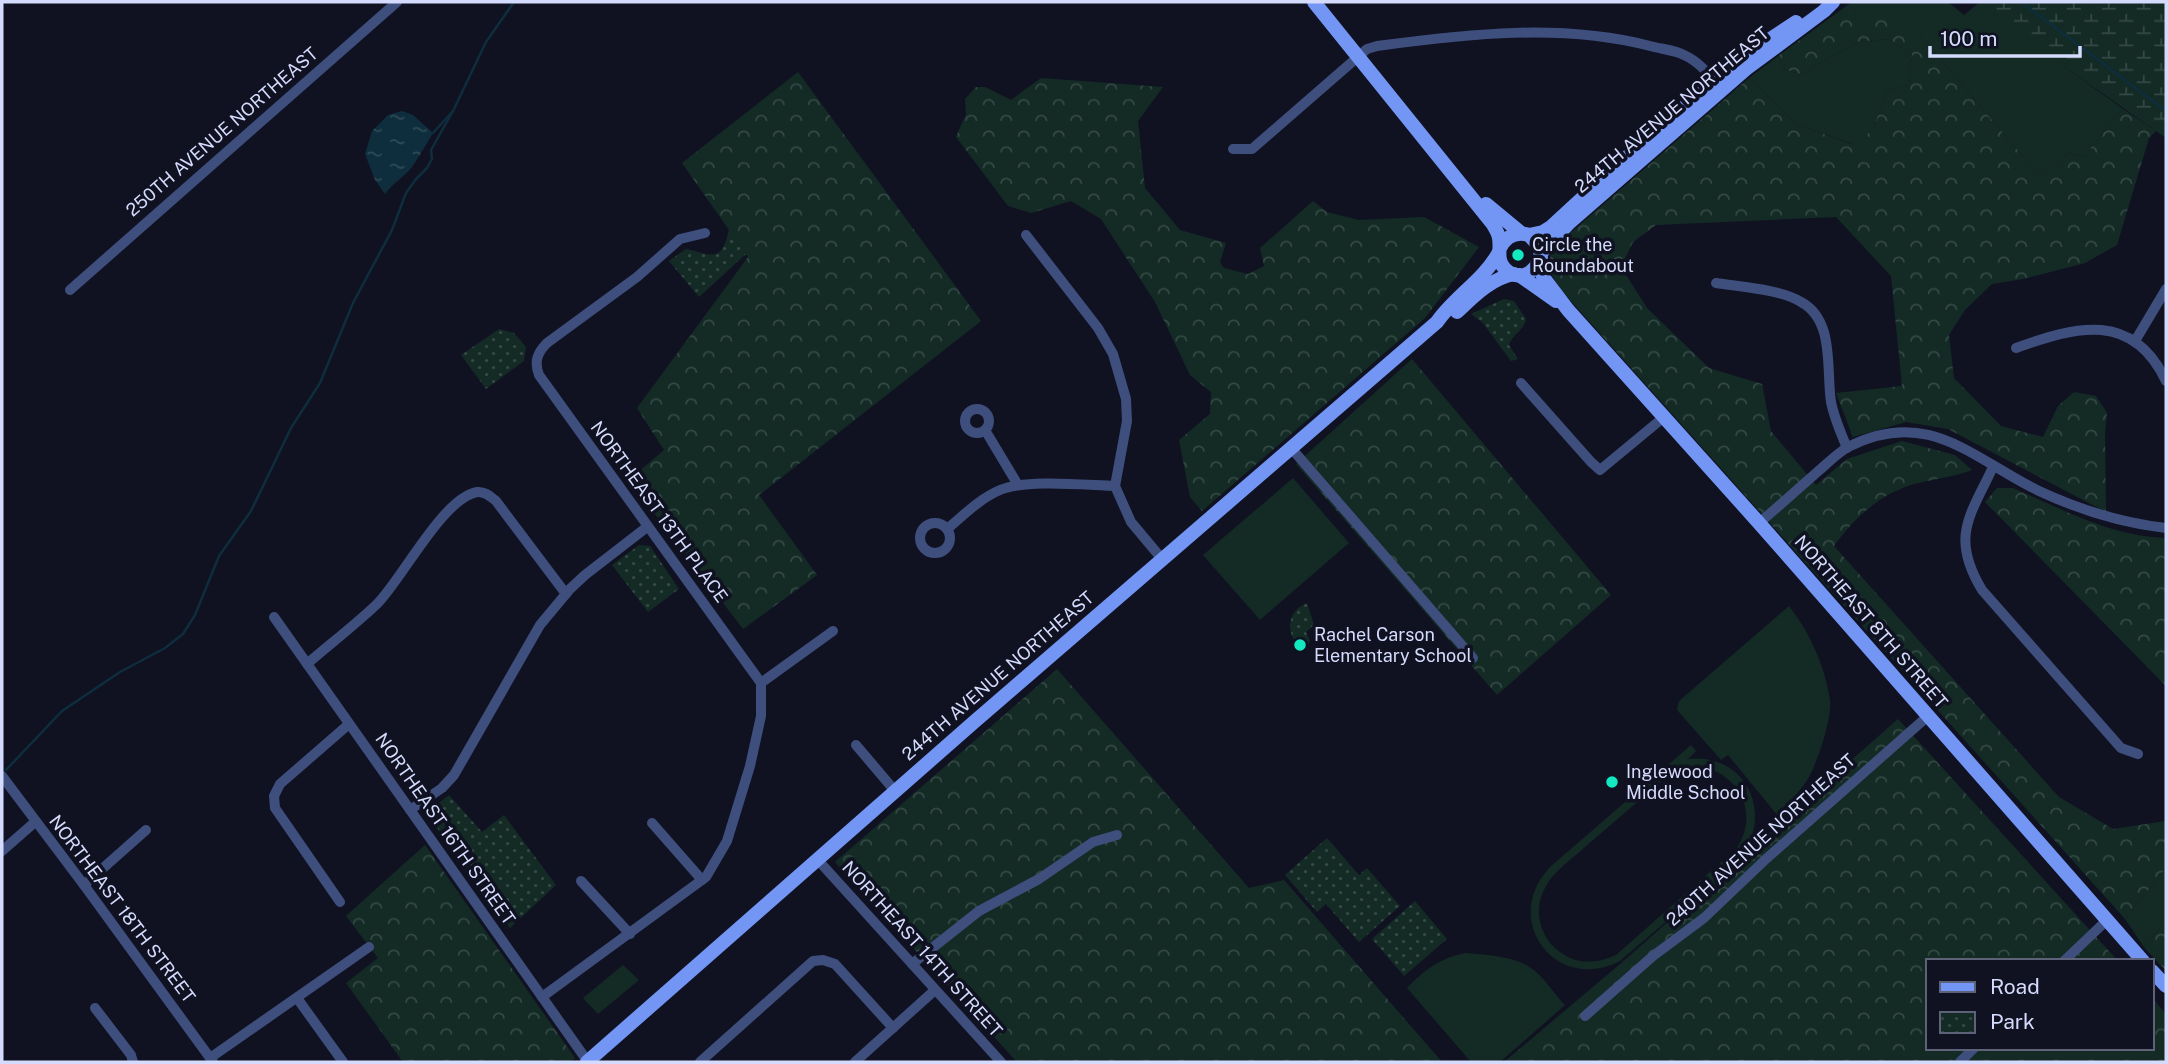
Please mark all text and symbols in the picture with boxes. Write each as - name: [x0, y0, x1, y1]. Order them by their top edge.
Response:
- scale bar: [1930, 14, 2080, 58]
- street label: 244TH AVENUE NORTHEAST: [1570, 22, 1773, 197]
- text: 100 m: [1940, 26, 1997, 51]
- street label: 250TH AVENUE NORTHEAST: [122, 42, 322, 221]
- place label: Circle the Roundabout: [1532, 234, 1634, 276]
- marker: Circle the Roundabout: [1510, 247, 1526, 263]
- street label: NORTHEAST 13TH PLACE: [587, 417, 732, 606]
- street label: NORTHEAST 8TH STREET: [1791, 531, 1952, 713]
- street label: 244TH AVENUE NORTHEAST: [898, 586, 1098, 765]
- place label: Rachel Carson Elementary School: [1314, 624, 1472, 666]
- marker: Rachel Carson Elementary School: [1292, 637, 1308, 653]
- street label: NORTHEAST 16TH STREET: [371, 729, 520, 929]
- street label: 240TH AVENUE NORTHEAST: [1662, 749, 1860, 930]
- place label: Inglewood Middle School: [1626, 761, 1745, 803]
- marker: Inglewood Middle School: [1604, 774, 1620, 790]
- street label: NORTHEAST 18TH STREET: [45, 811, 200, 1007]
- street label: NORTHEAST 14TH STREET: [838, 857, 1007, 1041]
- legend: [1926, 959, 2154, 1050]
- text: Road: [1990, 974, 2040, 999]
- text: Park: [1990, 1009, 2035, 1034]

